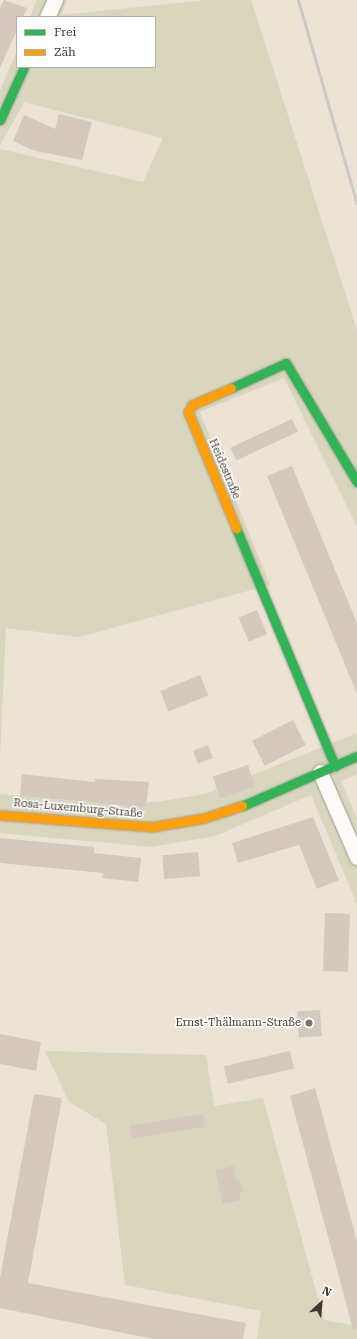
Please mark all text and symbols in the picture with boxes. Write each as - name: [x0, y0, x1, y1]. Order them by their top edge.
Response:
- legend: [16, 16, 156, 68]
- text: Frei: [54, 25, 76, 39]
- text: Zäh: [54, 45, 76, 59]
- street label: Heidestraße: [205, 437, 243, 501]
- street label: Rosa-Luxemburg-Straße: [13, 797, 143, 821]
- place label: Ernst-Thälmann-Straße: [176, 1016, 301, 1030]
- marker: Ernst-Thälmann-Straße: [304, 1018, 314, 1028]
- north arrow: [301, 1283, 341, 1323]
- text: N: [320, 1284, 333, 1299]

